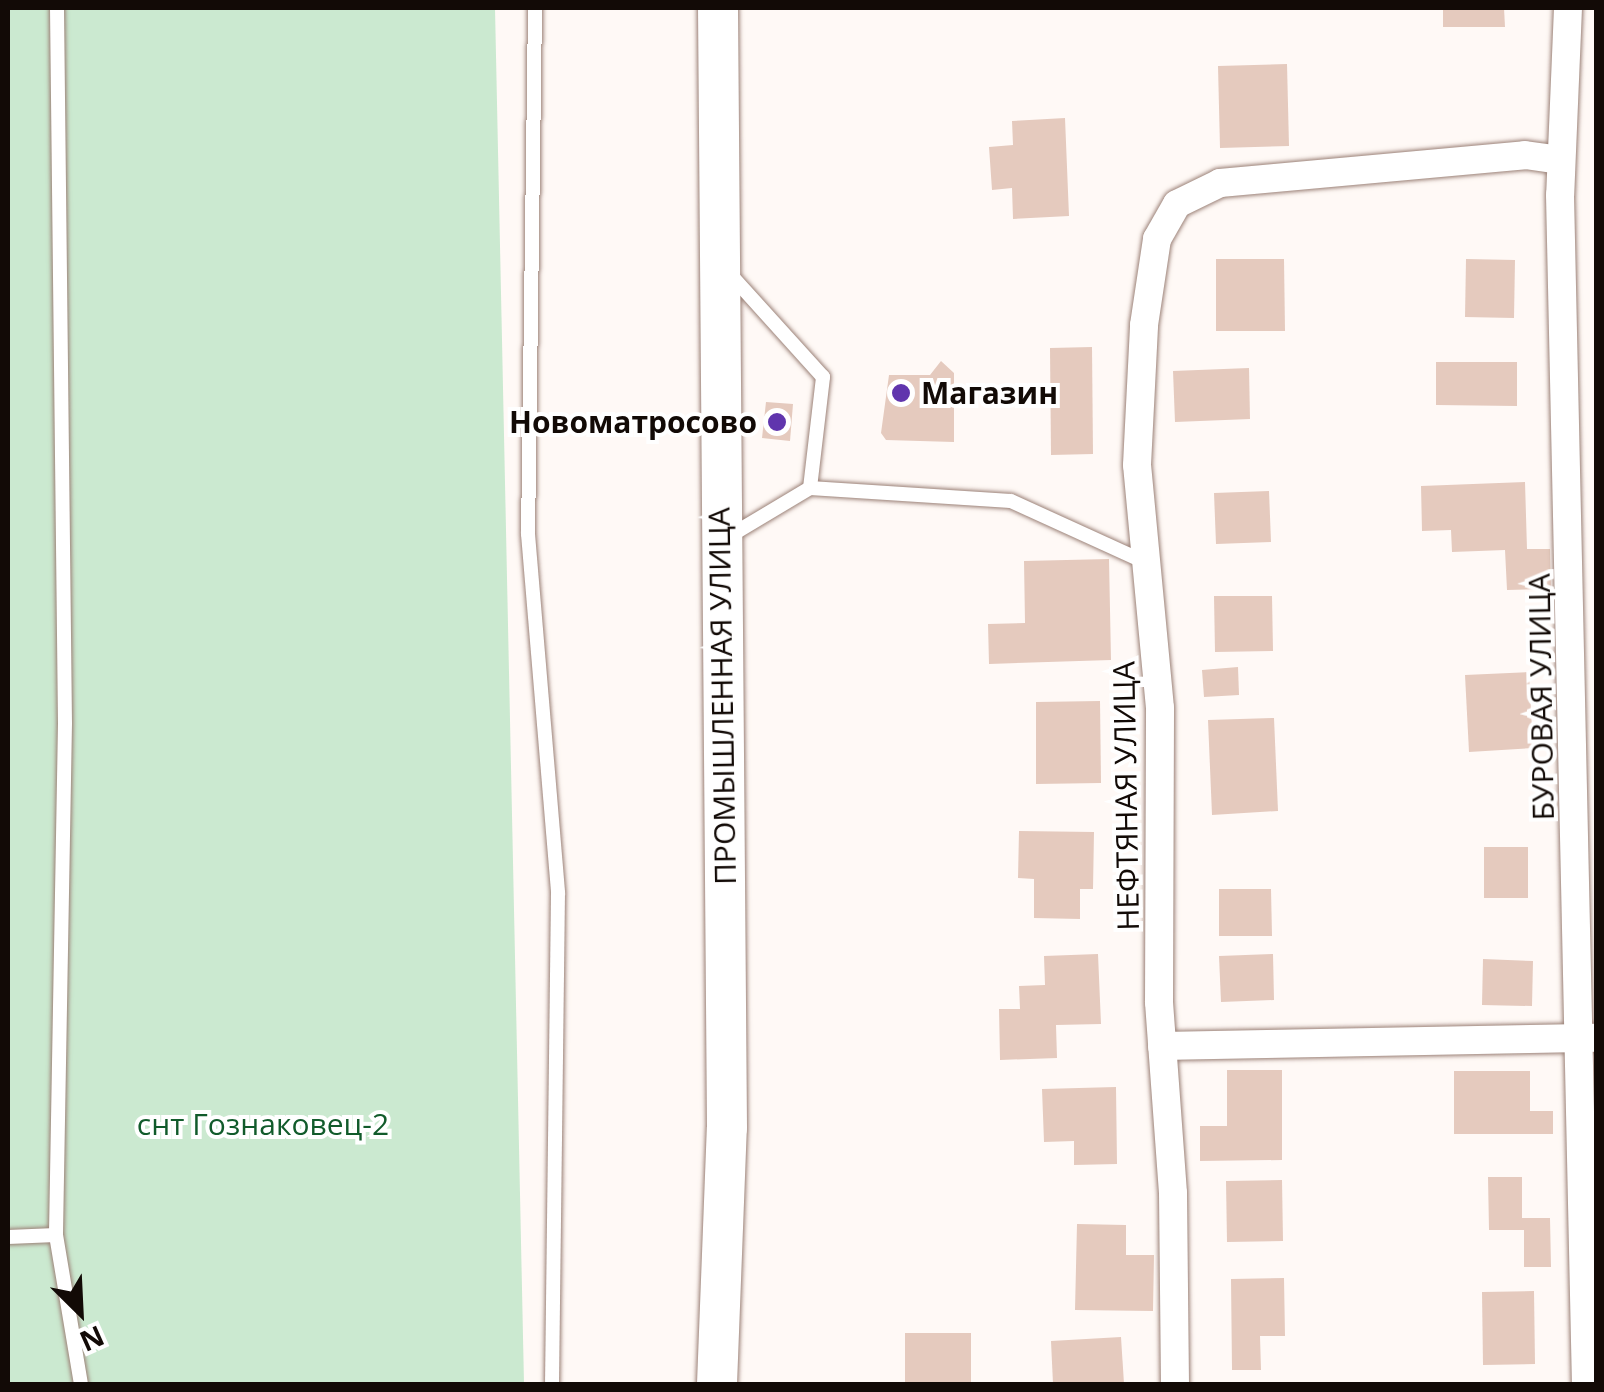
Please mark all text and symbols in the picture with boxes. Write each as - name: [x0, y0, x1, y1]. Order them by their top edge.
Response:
- place label: Магазин: [921, 375, 1058, 411]
- marker: Магазин: [890, 382, 912, 404]
- place label: Новоматросово: [509, 404, 757, 440]
- marker: Новоматросово: [766, 411, 788, 433]
- street label: ПРОМЫШЛЕННАЯ УЛИЦА: [701, 507, 743, 885]
- street label: БУРОВАЯ УЛИЦА: [1521, 573, 1561, 821]
- street label: НЕФТЯНАЯ УЛИЦА: [1106, 661, 1146, 931]
- park label: снт Гознаковец-2: [137, 1106, 389, 1142]
- north arrow: [30, 1262, 130, 1362]
- text: N: [74, 1317, 110, 1361]

